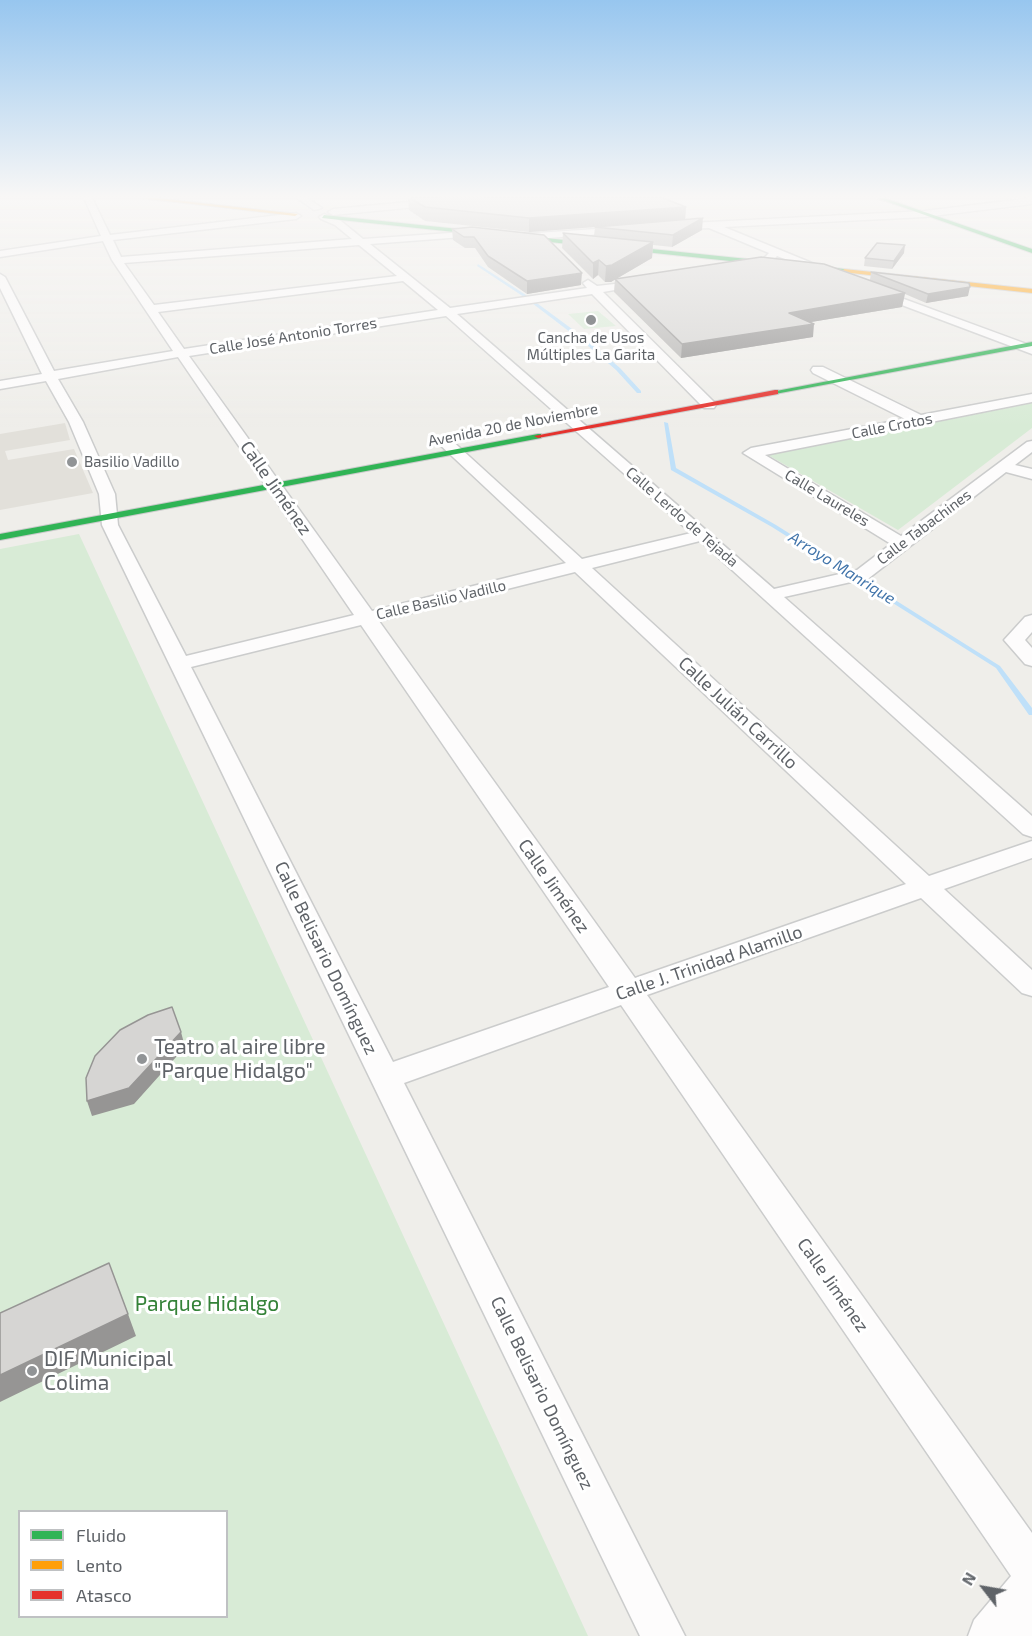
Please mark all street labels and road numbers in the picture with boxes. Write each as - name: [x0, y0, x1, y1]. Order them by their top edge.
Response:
- street label: Calle José Antonio Torres: [208, 314, 378, 358]
- street label: Avenida 20 de Noviembre: [427, 400, 599, 450]
- street label: Calle Crotos: [850, 409, 934, 443]
- street label: Calle Jiménez: [236, 437, 316, 539]
- street label: Calle Lerdo de Tejada: [622, 463, 742, 571]
- street label: Calle Laureles: [781, 466, 873, 530]
- street label: Calle Tabachines: [873, 486, 975, 568]
- street label: Calle Basilio Vadillo: [374, 576, 508, 624]
- street label: Calle Julián Carrillo: [674, 652, 802, 774]
- street label: Calle Jiménez: [514, 835, 594, 937]
- street label: Calle Belisario Domínguez: [270, 858, 382, 1058]
- street label: Calle J. Trinidad Alamillo: [613, 921, 805, 1005]
- street label: Calle Jiménez: [793, 1234, 873, 1336]
- street label: Calle Belisario Domínguez: [486, 1293, 598, 1493]

